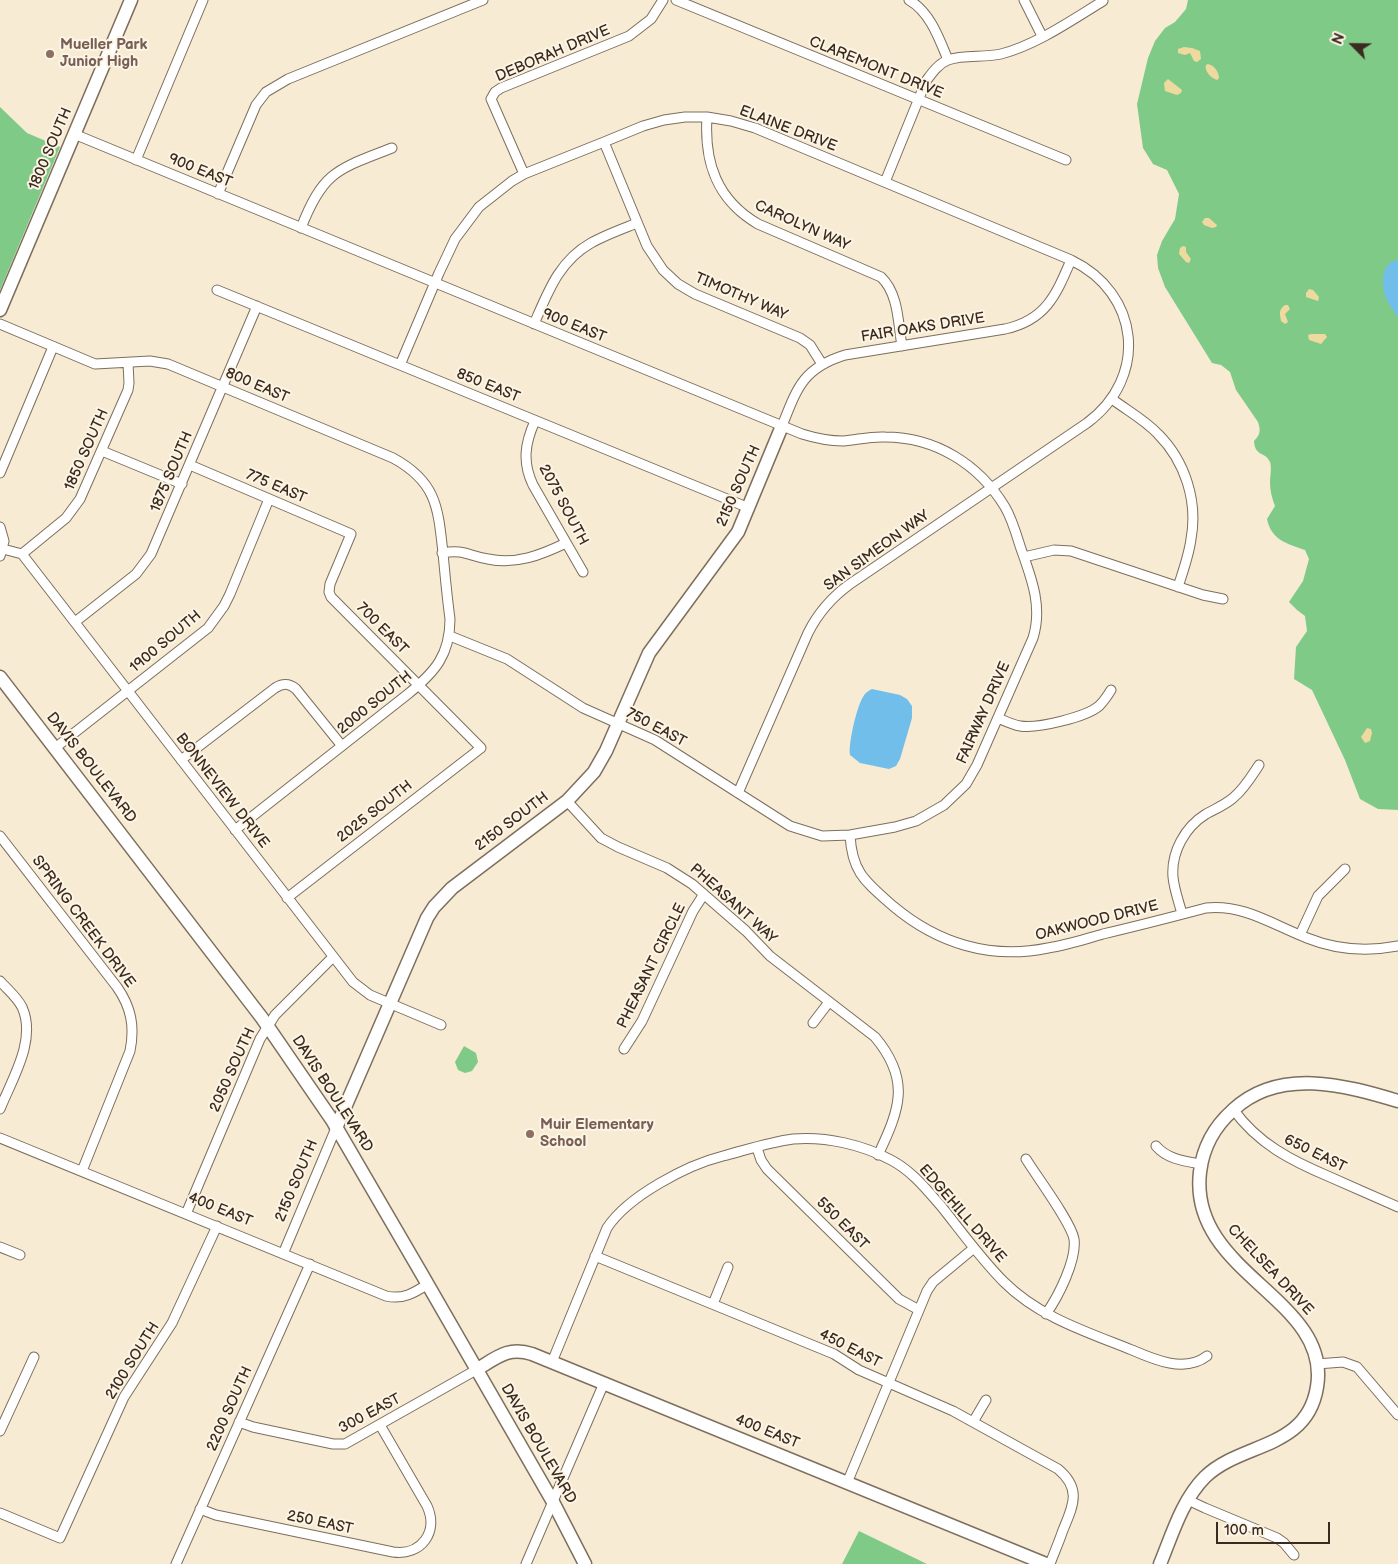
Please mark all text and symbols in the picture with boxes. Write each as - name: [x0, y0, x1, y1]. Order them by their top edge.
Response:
- north arrow: [1328, 20, 1378, 70]
- street label: DEBORAH DRIVE: [493, 22, 613, 86]
- text: N: [1329, 31, 1349, 47]
- street label: CLAREMONT DRIVE: [806, 33, 946, 103]
- place label: Mueller Park Junior High: [60, 36, 147, 71]
- marker: Mueller Park Junior High: [44, 48, 56, 60]
- street label: ELAINE DRIVE: [737, 102, 839, 156]
- street label: 1800 SOUTH: [26, 105, 76, 193]
- street label: 900 EAST: [165, 150, 235, 192]
- street label: CAROLYN WAY: [752, 197, 852, 255]
- street label: TIMOTHY WAY: [692, 269, 790, 325]
- street label: 900 EAST: [539, 305, 609, 347]
- street label: FAIR OAKS DRIVE: [860, 309, 986, 347]
- street label: 800 EAST: [223, 365, 291, 407]
- street label: 850 EAST: [454, 365, 522, 407]
- street label: 1850 SOUTH: [61, 406, 113, 494]
- street label: 1875 SOUTH: [147, 429, 197, 515]
- street label: 2150 SOUTH: [713, 442, 765, 530]
- street label: 2075 SOUTH: [534, 461, 592, 549]
- street label: 775 EAST: [243, 466, 309, 508]
- street label: SAN SIMEON WAY: [821, 507, 933, 595]
- street label: 700 EAST: [352, 599, 412, 659]
- street label: 1900 SOUTH: [127, 607, 205, 677]
- street label: FAIRWAY DRIVE: [953, 659, 1015, 767]
- street label: 2000 SOUTH: [334, 667, 416, 739]
- street label: 750 EAST: [623, 705, 689, 751]
- street label: DAVIS BOULEVARD: [42, 709, 140, 827]
- street label: BONNEVIEW DRIVE: [171, 730, 273, 852]
- street label: 2025 SOUTH: [334, 777, 416, 847]
- street label: 2150 SOUTH: [472, 789, 552, 855]
- street label: SPRING CREEK DRIVE: [27, 852, 139, 992]
- street label: PHEASANT WAY: [686, 860, 780, 948]
- street label: OAKWOOD DRIVE: [1034, 897, 1160, 945]
- street label: PHEASANT CIRCLE: [614, 900, 690, 1032]
- street label: 2050 SOUTH: [206, 1025, 260, 1115]
- street label: DAVIS BOULEVARD: [288, 1032, 376, 1156]
- place label: Muir Elementary School: [540, 1116, 654, 1151]
- marker: Muir Elementary School: [524, 1128, 536, 1140]
- street label: 650 EAST: [1281, 1131, 1349, 1177]
- street label: 2150 SOUTH: [272, 1137, 322, 1225]
- street label: EDGEHILL DRIVE: [914, 1161, 1010, 1267]
- street label: 400 EAST: [185, 1189, 255, 1231]
- street label: 550 EAST: [812, 1194, 872, 1254]
- street label: CHELSEA DRIVE: [1223, 1221, 1317, 1319]
- street label: 2100 SOUTH: [102, 1319, 164, 1403]
- street label: 450 EAST: [816, 1326, 884, 1372]
- street label: 2200 SOUTH: [203, 1364, 257, 1454]
- street label: DAVIS BOULEVARD: [496, 1381, 580, 1507]
- street label: 300 EAST: [336, 1390, 404, 1438]
- street label: 400 EAST: [732, 1411, 802, 1453]
- street label: 250 EAST: [285, 1507, 355, 1539]
- scale bar: [1218, 1512, 1332, 1544]
- text: 100 m: [1224, 1521, 1264, 1540]

